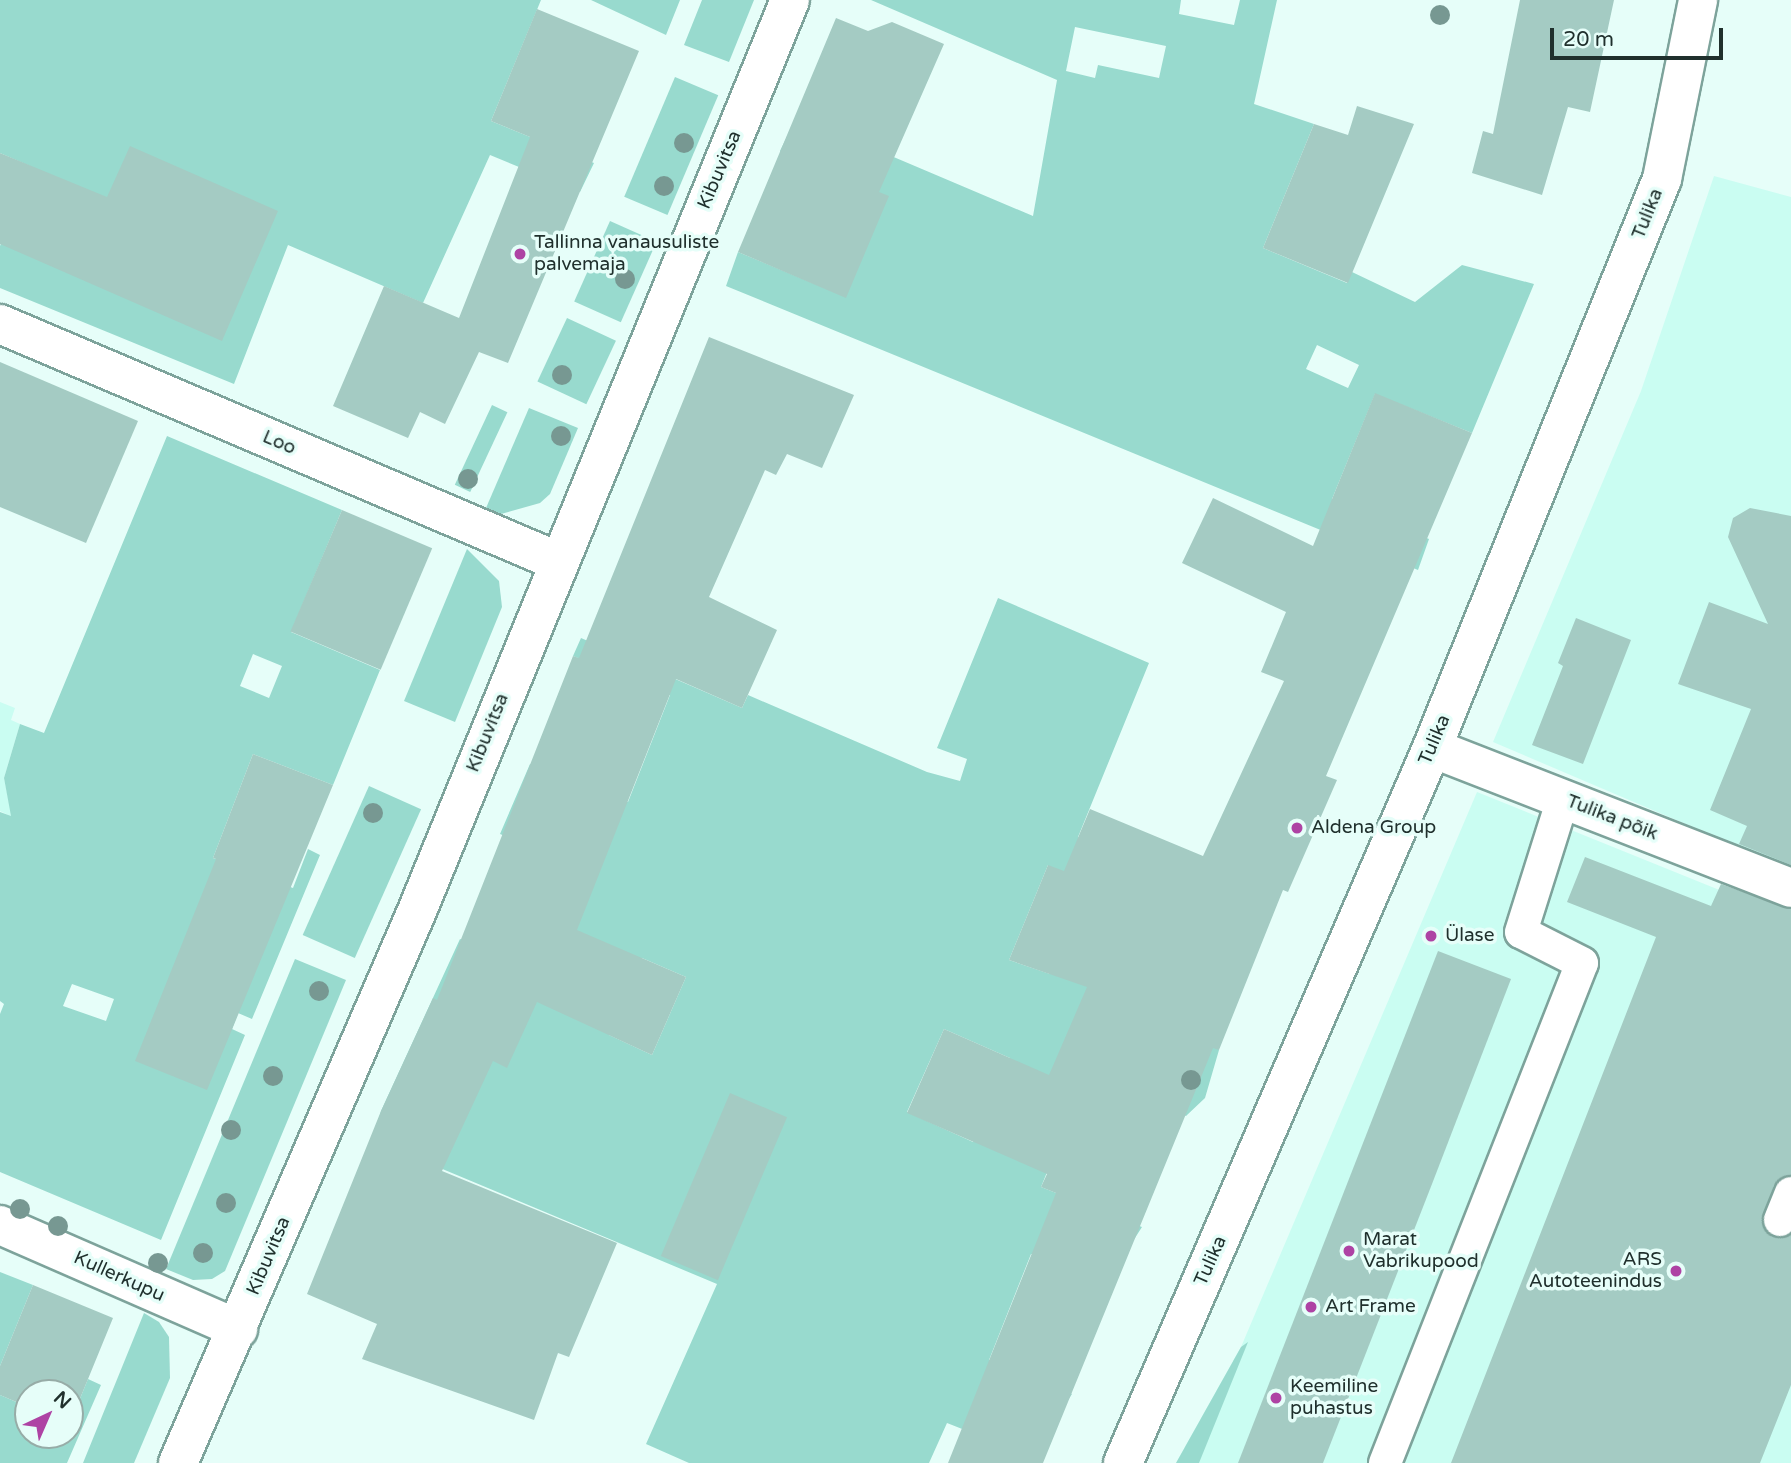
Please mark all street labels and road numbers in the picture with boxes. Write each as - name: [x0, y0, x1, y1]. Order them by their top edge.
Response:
- street label: Kibuvitsa: [693, 127, 747, 213]
- street label: Tulika: [1628, 185, 1668, 243]
- street label: Loo: [259, 426, 299, 460]
- street label: Kibuvitsa: [462, 690, 514, 776]
- street label: Tulika: [1414, 711, 1456, 769]
- street label: Tulika põik: [1563, 790, 1661, 846]
- street label: Kibuvitsa: [242, 1213, 296, 1299]
- street label: Tulika: [1190, 1232, 1232, 1290]
- street label: Kullerkupu: [70, 1247, 168, 1307]

